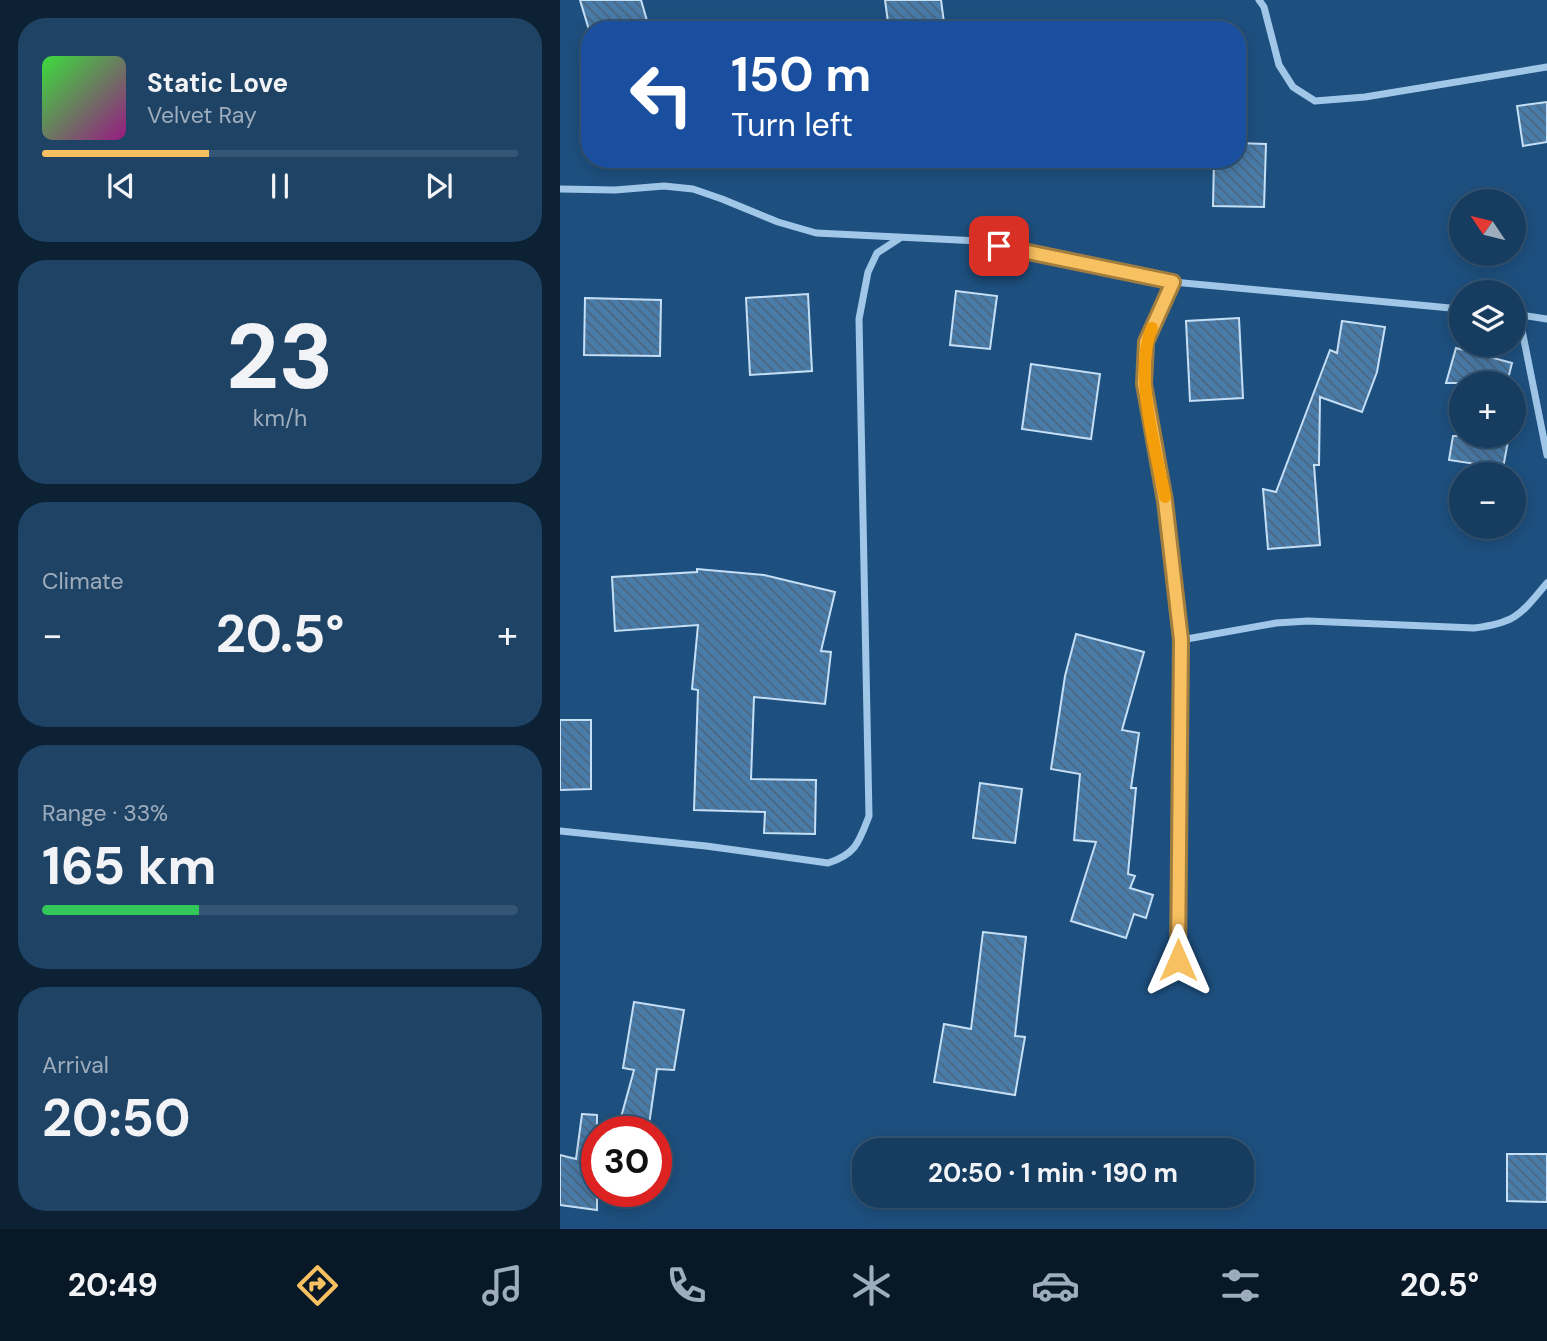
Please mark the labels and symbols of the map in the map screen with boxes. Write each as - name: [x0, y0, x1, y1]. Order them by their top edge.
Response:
- north arrow: [1449, 189, 1526, 266]
- pin: [969, 216, 1029, 276]
- position arrow: [1141, 923, 1215, 997]
- speed limit sign: 30: [581, 1116, 672, 1207]

